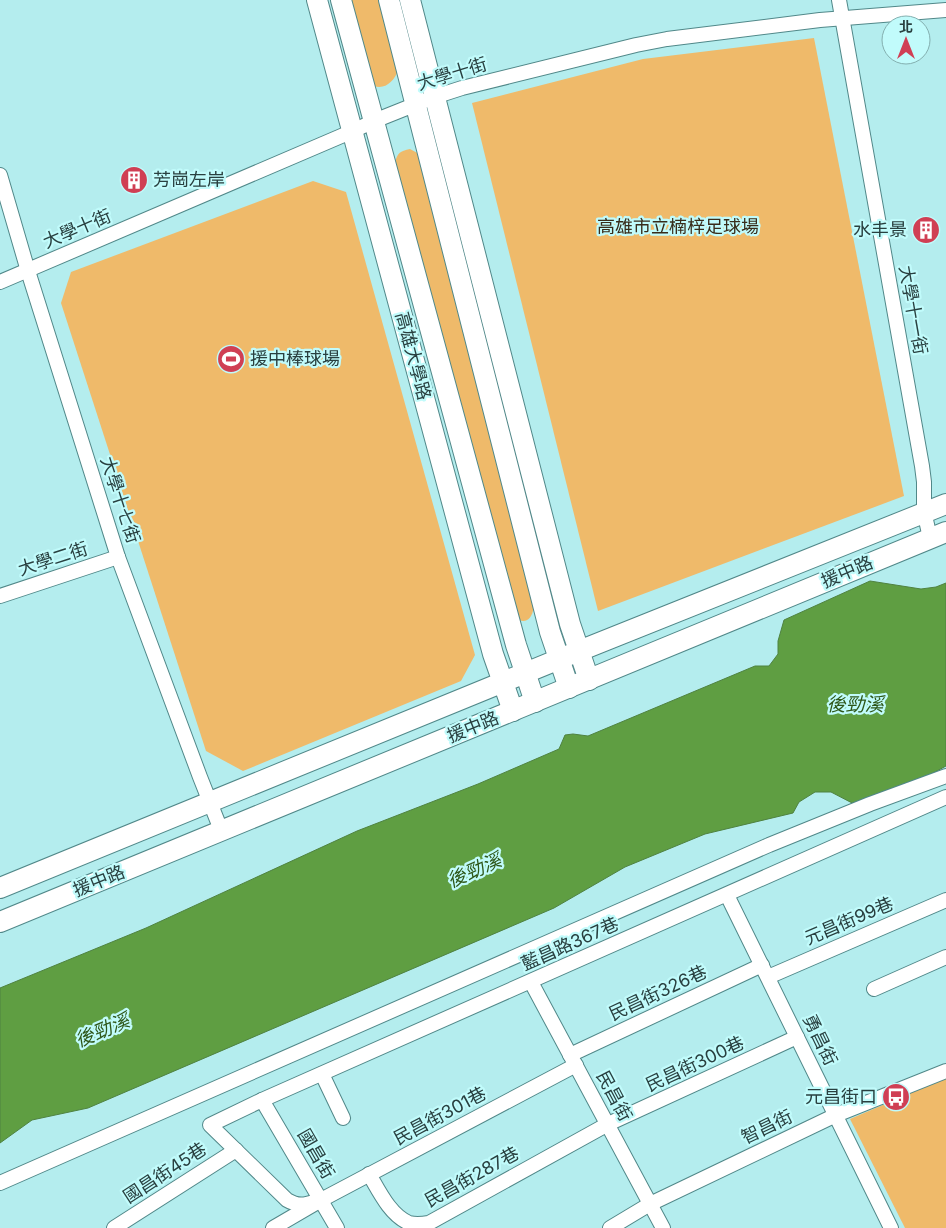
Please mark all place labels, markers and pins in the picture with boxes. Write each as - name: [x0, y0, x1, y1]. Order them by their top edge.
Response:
- building icon: 芳崗左岸: [119, 165, 149, 195]
- place label: 芳崗左岸: [153, 169, 225, 190]
- building icon: 水丰景: [911, 215, 941, 245]
- place label: 水丰景: [853, 219, 907, 240]
- sports icon: 援中棒球場: [216, 344, 246, 374]
- place label: 援中棒球場: [250, 348, 340, 369]
- bus stop icon: 元昌街口: [881, 1082, 911, 1112]
- place label: 元昌街口: [805, 1086, 877, 1107]

